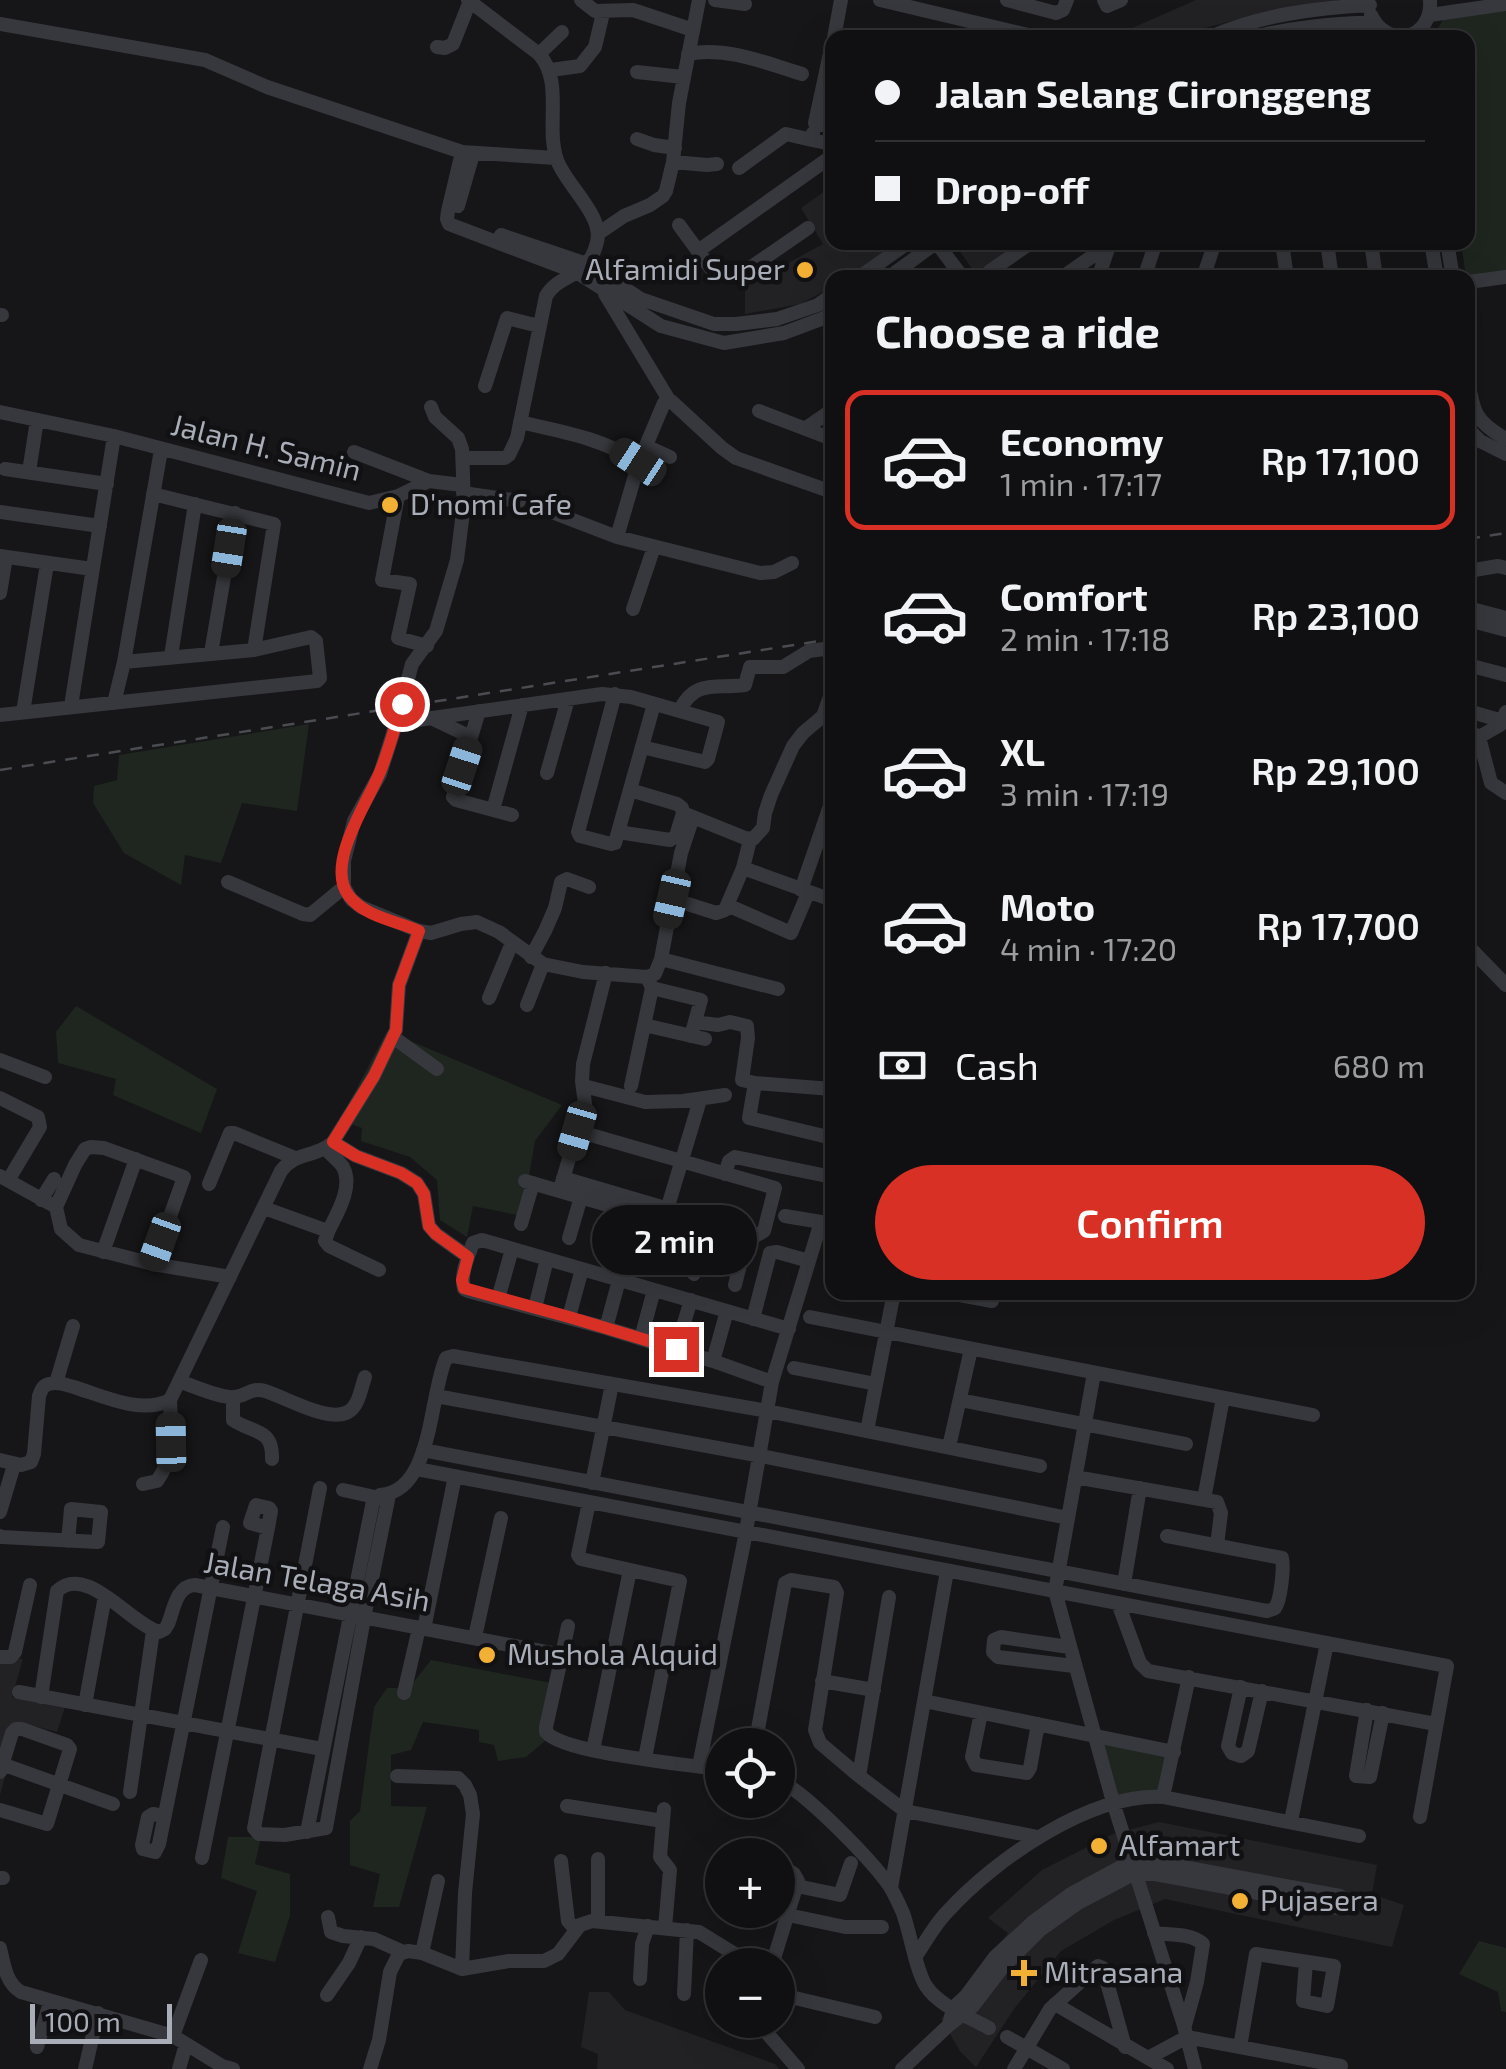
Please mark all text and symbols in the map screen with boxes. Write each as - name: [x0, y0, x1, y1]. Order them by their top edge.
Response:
- text: Jalan Selang Cironggeng: [935, 70, 1371, 116]
- text: Drop-off: [935, 166, 1089, 212]
- place label: Alfamidi Super: [585, 250, 785, 286]
- marker: Alfamidi Super: [794, 259, 816, 281]
- text: Choose a ride: [875, 303, 1160, 357]
- street label: Jalan H. Samin: [168, 405, 365, 487]
- icon: car: [880, 415, 970, 505]
- text: Economy: [1000, 418, 1164, 464]
- car: [605, 433, 671, 491]
- text: Rp 17,100: [1261, 437, 1420, 483]
- text: 1 min · 17:17: [1000, 464, 1162, 502]
- place label: D'nomi Cafe: [410, 485, 572, 521]
- marker: D'nomi Cafe: [379, 494, 401, 516]
- car: [209, 516, 249, 580]
- icon: car: [880, 570, 970, 660]
- text: Comfort: [1000, 573, 1148, 619]
- text: Rp 23,100: [1252, 592, 1420, 638]
- text: 2 min · 17:18: [1000, 619, 1170, 657]
- route start: [380, 682, 425, 727]
- icon: car: [880, 725, 970, 815]
- text: XL: [1000, 728, 1045, 774]
- car: [438, 733, 486, 799]
- text: Rp 29,100: [1251, 747, 1420, 793]
- text: 3 min · 17:19: [1000, 774, 1169, 812]
- car: [651, 866, 693, 932]
- icon: car: [880, 880, 970, 970]
- text: Moto: [1000, 883, 1095, 929]
- text: Rp 17,700: [1256, 902, 1420, 948]
- text: 4 min · 17:20: [1000, 929, 1177, 967]
- icon: cash: [875, 1038, 930, 1093]
- text: Cash: [955, 1042, 1039, 1088]
- text: 680 m: [1333, 1046, 1425, 1084]
- car: [554, 1098, 600, 1164]
- button: Confirm: [875, 1165, 1425, 1280]
- callout: 2 min: [594, 1204, 758, 1274]
- car: [136, 1209, 184, 1275]
- text: 2 min: [634, 1221, 715, 1259]
- route end: [654, 1327, 699, 1372]
- car: [155, 1412, 187, 1472]
- street label: Jalan Telaga Asih: [202, 1542, 433, 1618]
- place label: Mushola Alquid: [507, 1635, 718, 1671]
- marker: Mushola Alquid: [476, 1644, 498, 1666]
- map controls: [705, 1728, 795, 2038]
- button: locate: [705, 1728, 795, 1818]
- place label: Alfamart: [1119, 1826, 1241, 1862]
- marker: Alfamart: [1088, 1835, 1110, 1857]
- button: +: [705, 1838, 795, 1928]
- place label: Pujasera: [1260, 1881, 1379, 1917]
- marker: Pujasera: [1229, 1890, 1251, 1912]
- button: −: [705, 1948, 795, 2038]
- place label: Mitrasana: [1044, 1953, 1183, 1989]
- marker: Mitrasana: [1013, 1962, 1035, 1984]
- scale bar: [30, 1999, 172, 2044]
- text: 100 m: [45, 2004, 121, 2038]

